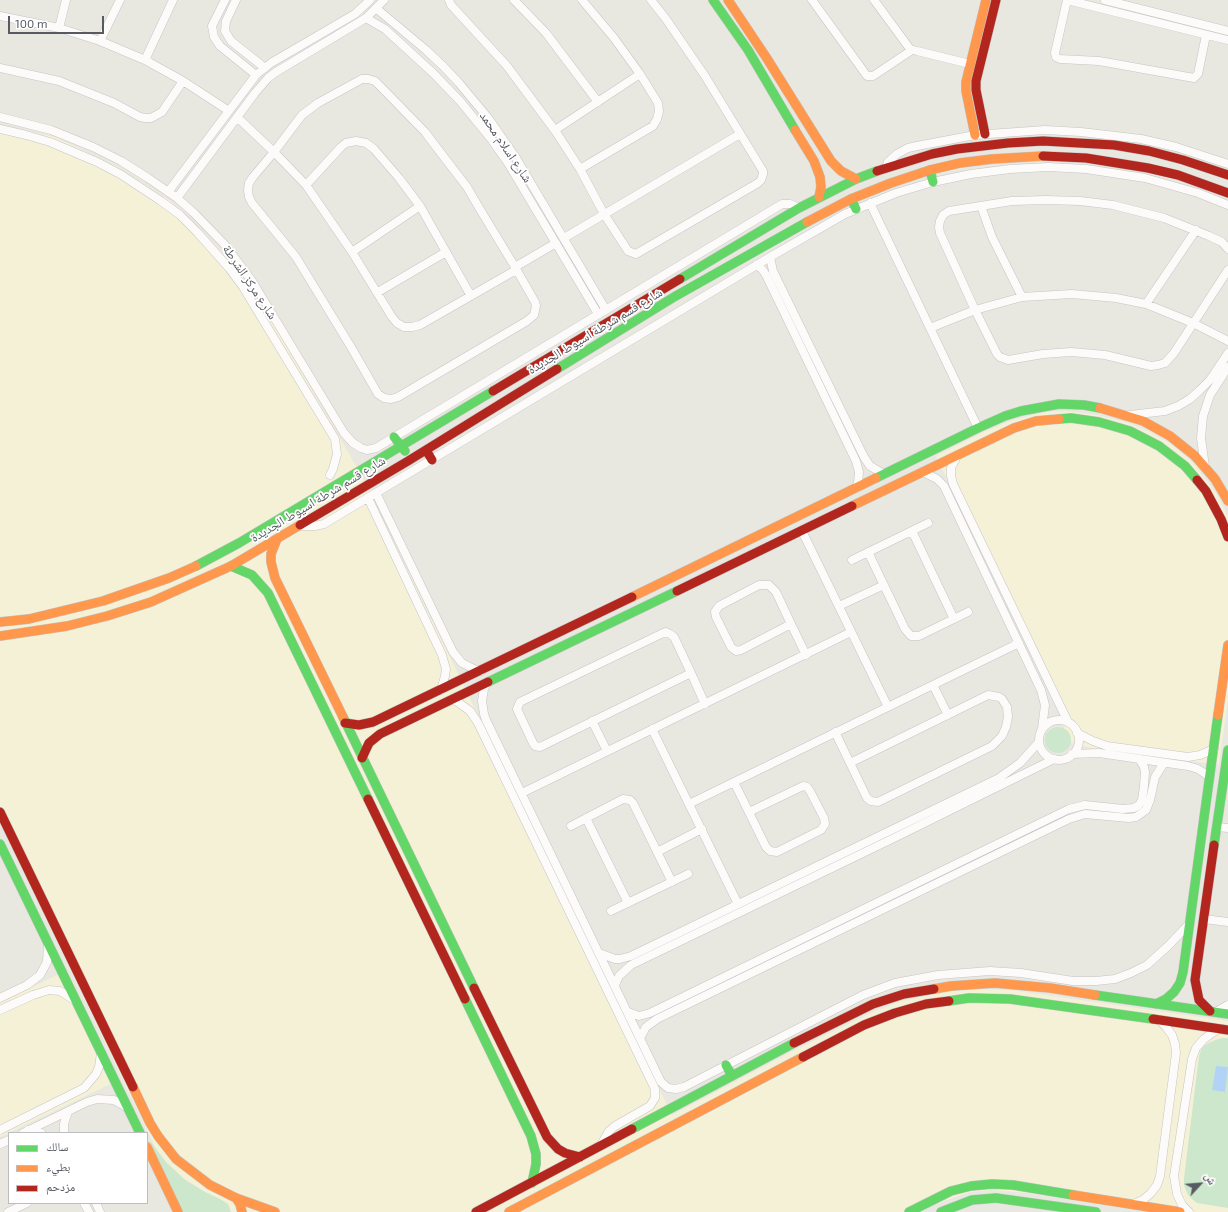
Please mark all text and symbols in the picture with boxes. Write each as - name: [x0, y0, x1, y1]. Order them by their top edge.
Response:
- scale bar: [10, 8, 106, 34]
- text: 100 m: [15, 16, 47, 30]
- street label: شارع اسلام محمد: [476, 108, 536, 186]
- street label: شارع مركز الشرطة: [219, 242, 281, 322]
- street label: شارع قسم شرطة اسيوط الجديدة: [525, 285, 665, 377]
- street label: شارع قسم شرطة اسيوط الجديدة: [248, 453, 388, 545]
- legend: [8, 1132, 148, 1204]
- text: سالك: [46, 1139, 68, 1153]
- text: بطيء: [46, 1159, 70, 1173]
- north arrow: [1180, 1164, 1220, 1204]
- text: ش: [1203, 1170, 1220, 1187]
- text: مزدحم: [46, 1179, 75, 1193]

